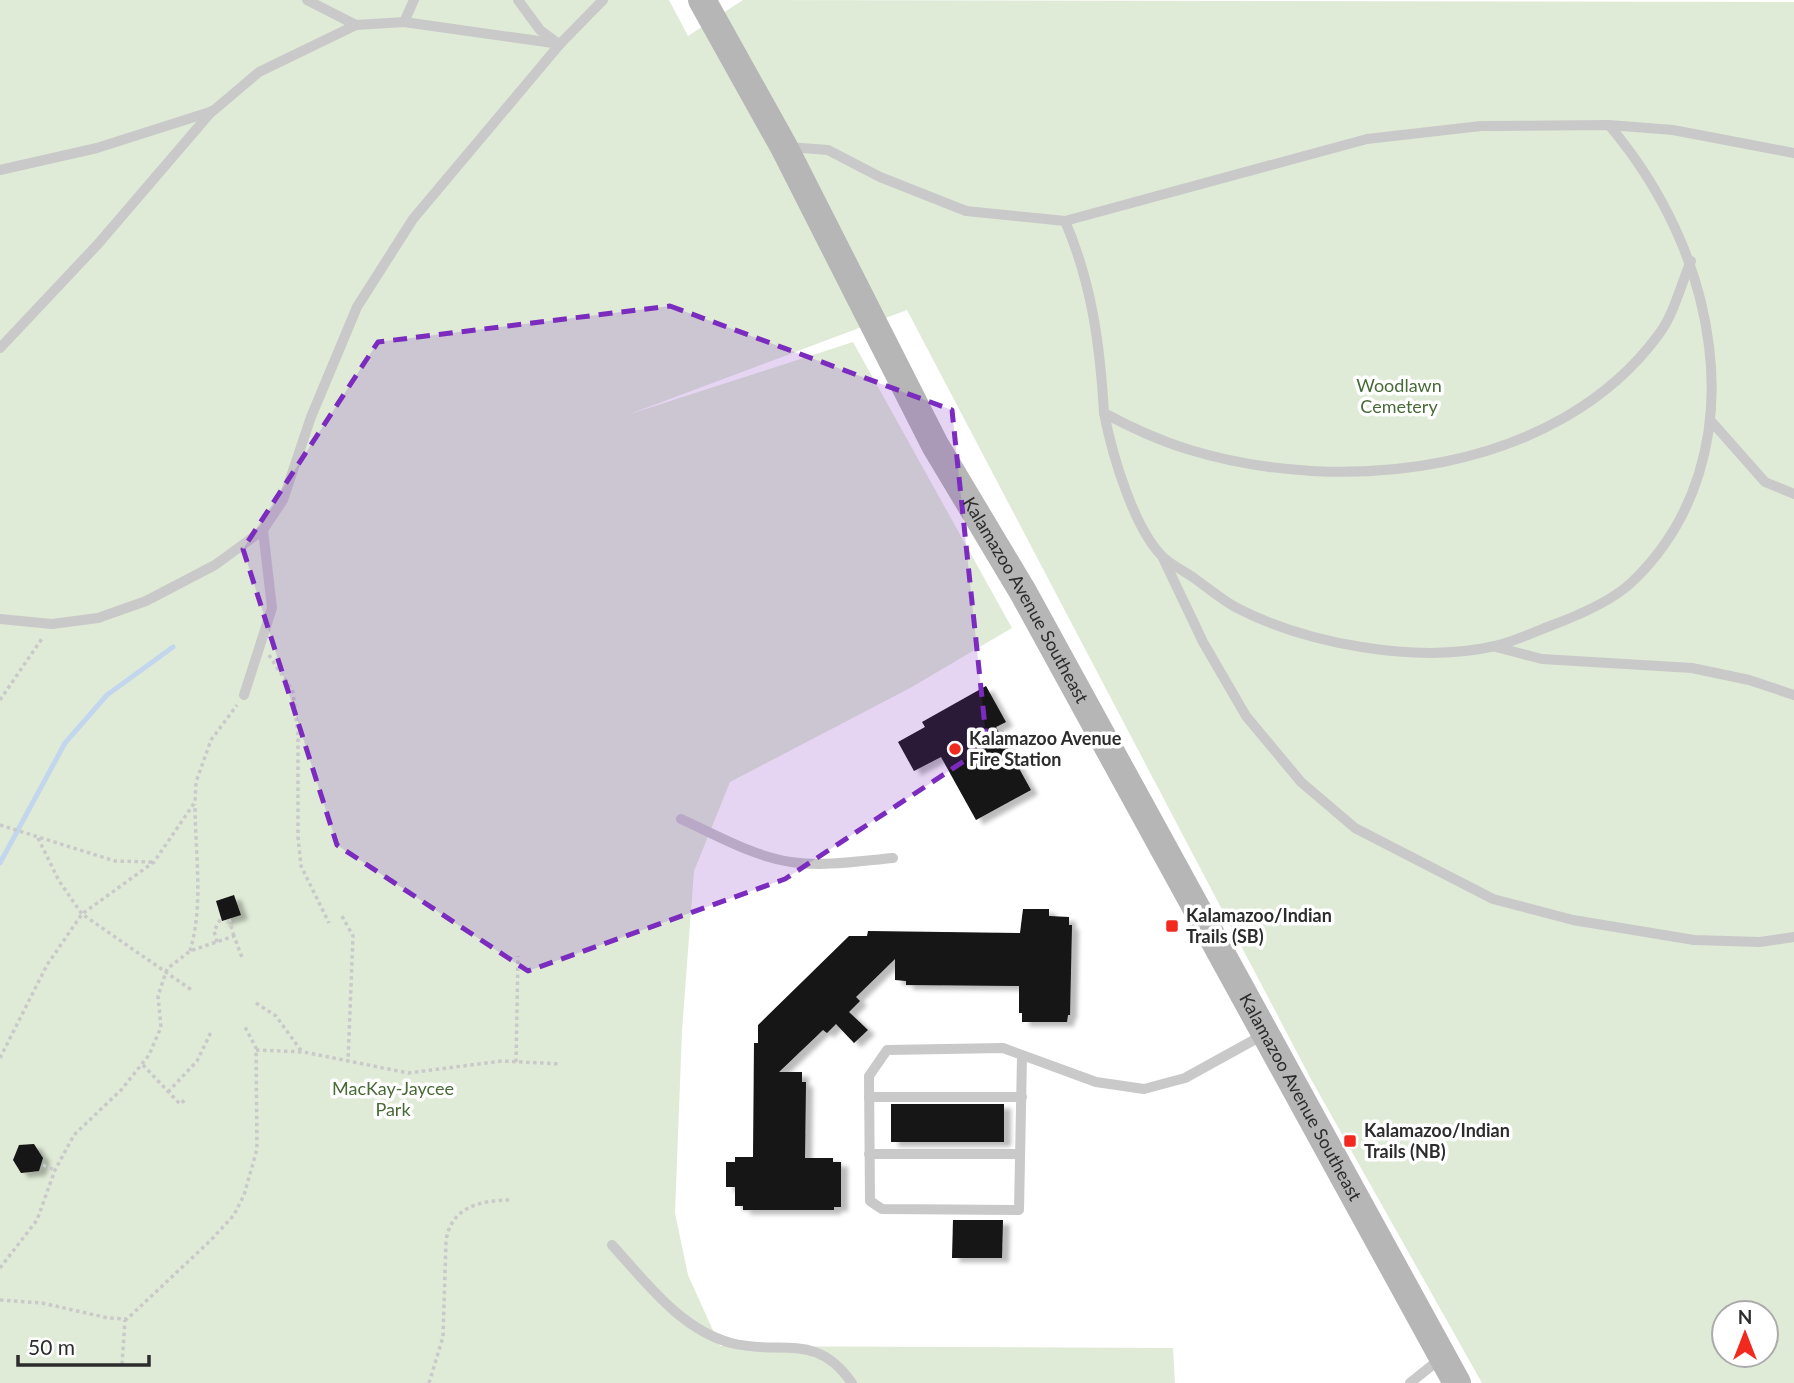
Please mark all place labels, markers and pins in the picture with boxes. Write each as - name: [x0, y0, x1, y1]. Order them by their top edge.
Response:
- place label: Kalamazoo Avenue Fire Station: [969, 727, 1122, 770]
- marker: Kalamazoo Avenue Fire Station: [947, 741, 963, 757]
- place label: Kalamazoo/Indian Trails (SB): [1186, 904, 1332, 947]
- marker: Kalamazoo/Indian Trails (SB): [1164, 918, 1180, 934]
- place label: Kalamazoo/Indian Trails (NB): [1364, 1119, 1510, 1162]
- marker: Kalamazoo/Indian Trails (NB): [1342, 1133, 1358, 1149]

